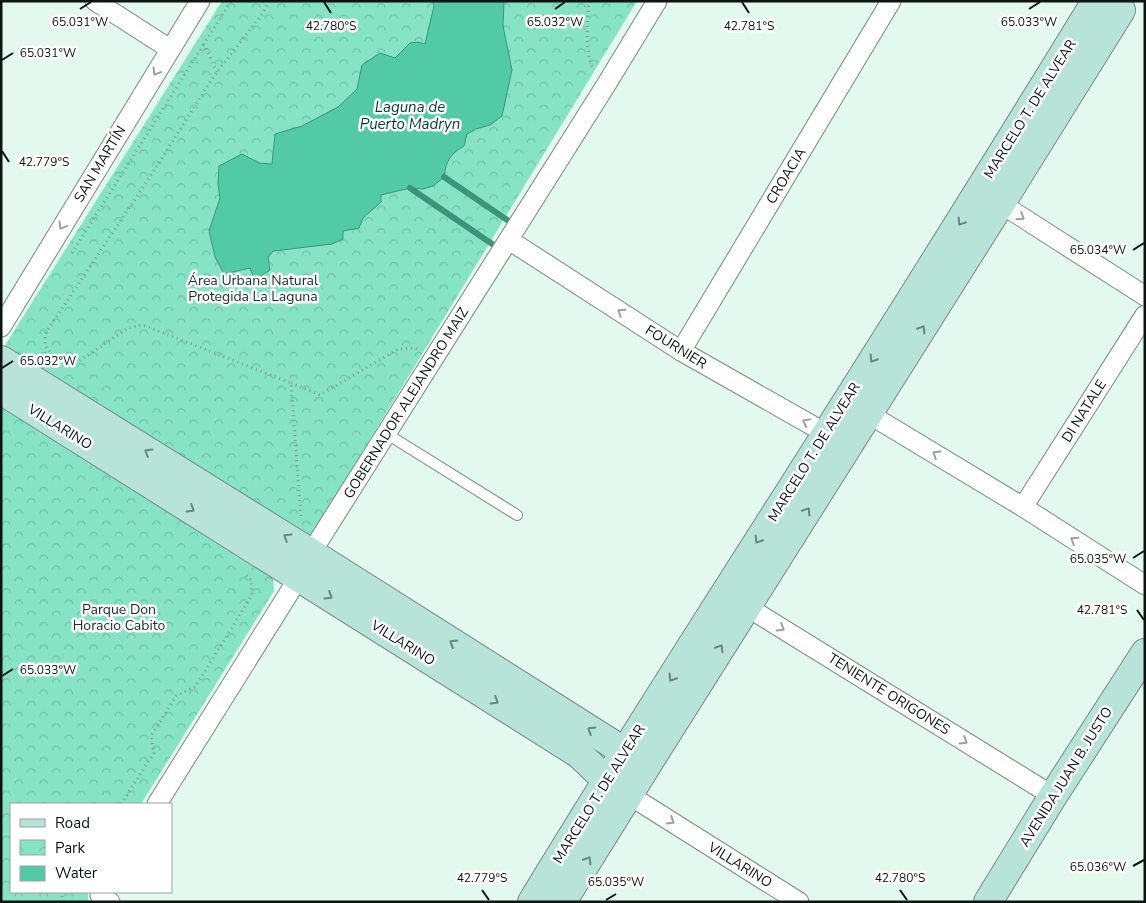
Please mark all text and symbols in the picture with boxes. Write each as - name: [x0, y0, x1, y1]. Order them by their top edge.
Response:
- text: 65.031°W: [52, 14, 108, 30]
- text: 65.032°W: [527, 14, 583, 30]
- text: 65.033°W: [1001, 14, 1057, 30]
- text: 42.780°S: [306, 18, 356, 34]
- text: 42.781°S: [724, 18, 774, 34]
- street label: MARCELO T. DE ALVEAR: [979, 36, 1081, 182]
- text: 65.031°W: [20, 45, 76, 61]
- one-way arrow: [152, 67, 162, 76]
- water label: Laguna de Puerto Madryn: [360, 97, 460, 134]
- street label: SAN MARTÍN: [70, 122, 130, 206]
- street label: CROACIA: [762, 144, 810, 208]
- text: 42.779°S: [19, 154, 69, 170]
- one-way arrow: [1016, 210, 1025, 220]
- one-way arrow: [957, 216, 967, 225]
- one-way arrow: [59, 221, 69, 230]
- text: 65.034°W: [1070, 242, 1126, 258]
- park label: Área Urbana Natural Protegida La Laguna: [188, 271, 319, 306]
- street label: GOBERNADOR ALEJANDRO MAIZ: [339, 304, 473, 502]
- one-way arrow: [617, 309, 627, 318]
- street label: FOURNIER: [642, 321, 710, 373]
- one-way arrow: [916, 326, 925, 335]
- text: 65.032°W: [20, 353, 76, 369]
- one-way arrow: [870, 353, 880, 362]
- street label: DI NATALE: [1057, 376, 1111, 446]
- street label: MARCELO T. DE ALVEAR: [763, 379, 865, 525]
- street label: VILLARINO: [23, 399, 96, 454]
- one-way arrow: [802, 418, 811, 428]
- one-way arrow: [145, 448, 154, 458]
- one-way arrow: [933, 451, 942, 461]
- one-way arrow: [185, 503, 194, 513]
- one-way arrow: [801, 507, 810, 516]
- one-way arrow: [283, 534, 292, 544]
- one-way arrow: [755, 535, 765, 544]
- one-way arrow: [1071, 537, 1080, 547]
- text: 65.035°W: [1070, 551, 1126, 567]
- one-way arrow: [323, 589, 332, 599]
- park label: Parque Don Horacio Cabito: [73, 600, 165, 635]
- text: 42.781°S: [1077, 602, 1127, 618]
- street label: VILLARINO: [366, 615, 439, 670]
- one-way arrow: [775, 621, 784, 631]
- one-way arrow: [450, 639, 459, 649]
- one-way arrow: [714, 645, 724, 654]
- street label: TENIENTE ORIGONES: [824, 649, 954, 740]
- text: 65.033°W: [20, 662, 76, 678]
- one-way arrow: [668, 672, 678, 681]
- one-way arrow: [490, 695, 499, 705]
- street label: AVENIDA JUAN B. JUSTO: [1015, 703, 1117, 851]
- street label: MARCELO T. DE ALVEAR: [548, 721, 650, 867]
- one-way arrow: [587, 726, 596, 736]
- one-way arrow: [958, 734, 967, 744]
- legend: [10, 803, 172, 893]
- text: Road: [55, 813, 90, 833]
- one-way arrow: [665, 814, 674, 824]
- street label: VILLARINO: [703, 837, 776, 892]
- text: Park: [55, 838, 85, 858]
- one-way arrow: [582, 857, 591, 866]
- text: 65.036°W: [1070, 859, 1126, 875]
- text: Water: [55, 863, 98, 883]
- text: 42.779°S: [457, 870, 507, 886]
- text: 42.780°S: [875, 870, 925, 886]
- text: 65.035°W: [588, 874, 644, 890]

